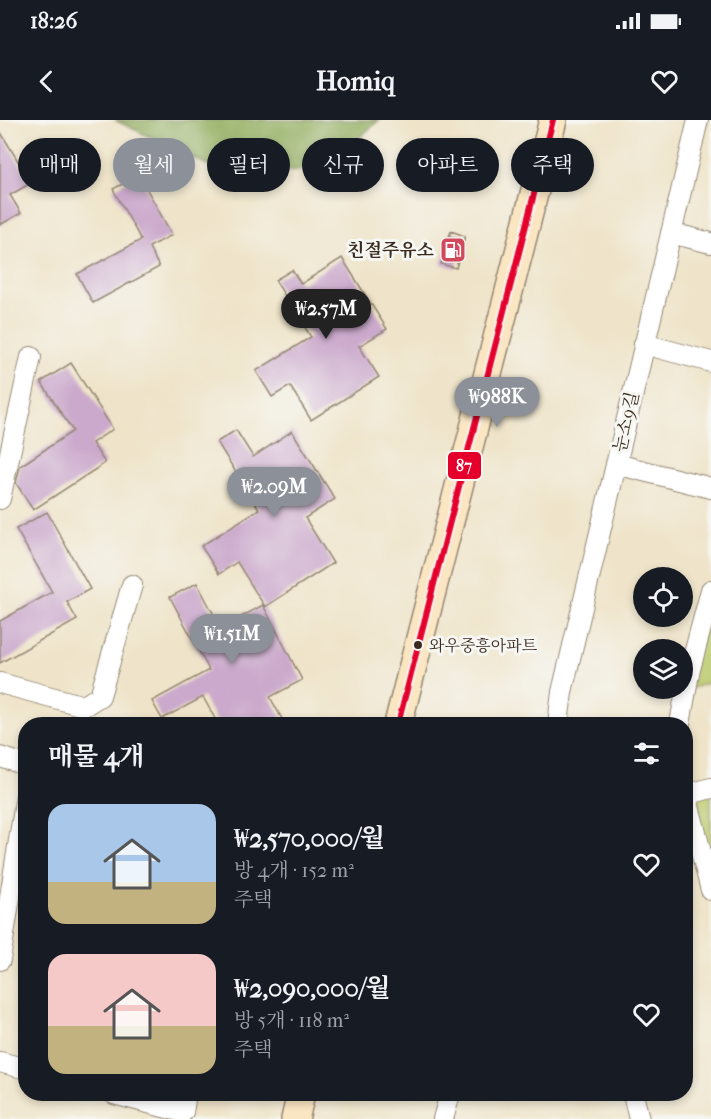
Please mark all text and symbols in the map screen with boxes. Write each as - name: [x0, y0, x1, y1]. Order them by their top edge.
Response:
- text: 18:26: [30, 8, 77, 34]
- icon: back: [30, 65, 63, 98]
- text: Homiq: [316, 65, 395, 97]
- icon: heart: [648, 65, 681, 98]
- chip: 매매: [18, 138, 101, 192]
- chip: 월세: [113, 138, 195, 192]
- chip: 필터: [207, 138, 290, 192]
- chip: 신규: [302, 138, 384, 192]
- chip: 아파트: [396, 138, 499, 192]
- chip: 주택: [511, 138, 594, 192]
- fuel station icon: 친절주유소: [438, 235, 468, 265]
- place label: 친절주유소: [347, 240, 435, 261]
- pin: ₩2.57M: [277, 289, 375, 340]
- text: ₩2.57M: [295, 297, 357, 320]
- pin: ₩988K: [455, 377, 539, 428]
- text: ₩988K: [469, 385, 525, 408]
- street label: 눈소9길: [609, 390, 644, 454]
- line badge: 87: [447, 451, 482, 480]
- text: 87: [456, 456, 472, 475]
- pin: ₩2.09M: [225, 467, 323, 518]
- text: ₩2.09M: [241, 475, 307, 498]
- map controls: [633, 567, 693, 699]
- button: locate: [633, 567, 693, 627]
- pin: ₩1.51M: [183, 614, 281, 665]
- text: ₩1.51M: [204, 622, 260, 645]
- place label: 와우중흥아파트: [429, 636, 538, 655]
- marker: 와우중흥아파트: [412, 639, 424, 651]
- button: layers: [633, 639, 693, 699]
- icon: filters: [630, 737, 663, 770]
- text: 매물 4개: [48, 741, 144, 772]
- text: ₩2,570,000/월: [234, 823, 385, 854]
- icon: home: [96, 828, 168, 900]
- icon: heart: [630, 848, 663, 881]
- text: 방 4개 · 152 m²: [234, 859, 354, 882]
- text: 주택: [234, 888, 273, 911]
- text: ₩2,090,000/월: [234, 973, 390, 1004]
- icon: home: [96, 978, 168, 1050]
- icon: heart: [630, 998, 663, 1031]
- text: 방 5개 · 118 m²: [234, 1009, 349, 1032]
- text: 주택: [234, 1038, 273, 1061]

